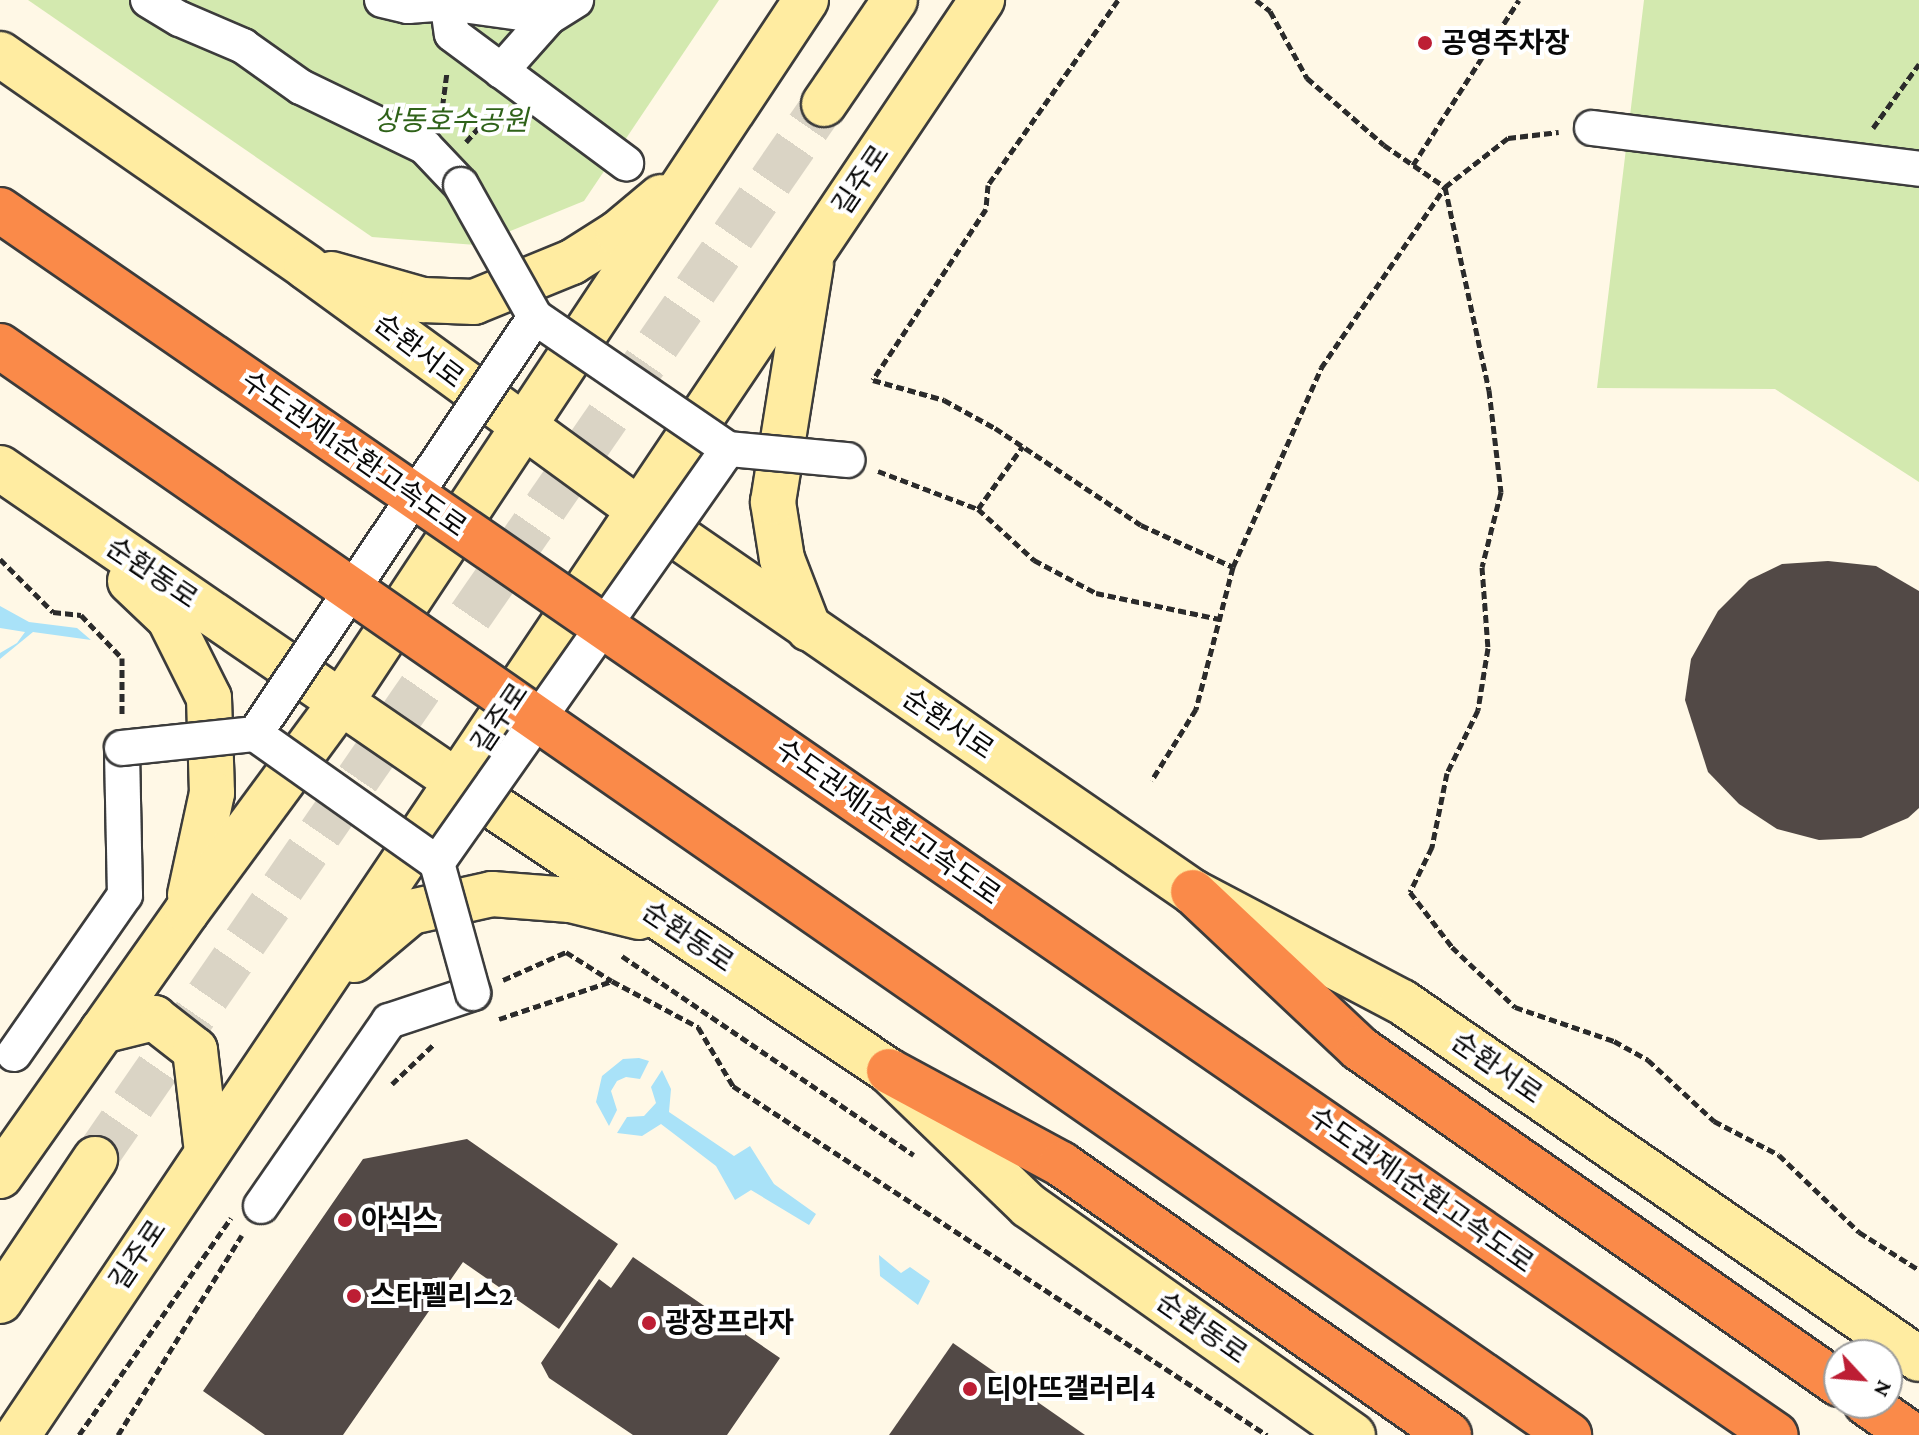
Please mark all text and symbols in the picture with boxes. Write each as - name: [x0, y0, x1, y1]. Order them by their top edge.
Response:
- place label: 공영주차장: [1441, 26, 1570, 60]
- marker: 공영주차장: [1416, 34, 1434, 52]
- park label: 상동호수공원: [374, 104, 528, 138]
- street label: 길주로: [825, 139, 897, 221]
- street label: 순환서로: [368, 307, 470, 395]
- street label: 수도권제1순환고속도로: [235, 364, 473, 544]
- street label: 순환동로: [100, 530, 204, 616]
- street label: 길주로: [464, 677, 536, 759]
- street label: 순환서로: [896, 681, 1000, 767]
- street label: 수도권제1순환고속도로: [769, 732, 1007, 912]
- street label: 순환동로: [636, 894, 740, 980]
- street label: 순환서로: [1445, 1025, 1549, 1111]
- street label: 수도권제1순환고속도로: [1302, 1100, 1540, 1280]
- place label: 아식스: [361, 1203, 438, 1237]
- marker: 아식스: [336, 1211, 354, 1229]
- street label: 길주로: [102, 1214, 174, 1296]
- place label: 스타펠리스2: [370, 1279, 513, 1313]
- street label: 순환동로: [1150, 1285, 1254, 1371]
- marker: 스타펠리스2: [345, 1287, 363, 1305]
- place label: 광장프라자: [665, 1306, 794, 1340]
- marker: 광장프라자: [640, 1314, 658, 1332]
- north arrow: [1823, 1339, 1903, 1419]
- place label: 디아뜨갤러리4: [986, 1372, 1156, 1406]
- text: N: [1869, 1377, 1898, 1401]
- marker: 디아뜨갤러리4: [961, 1380, 979, 1398]

